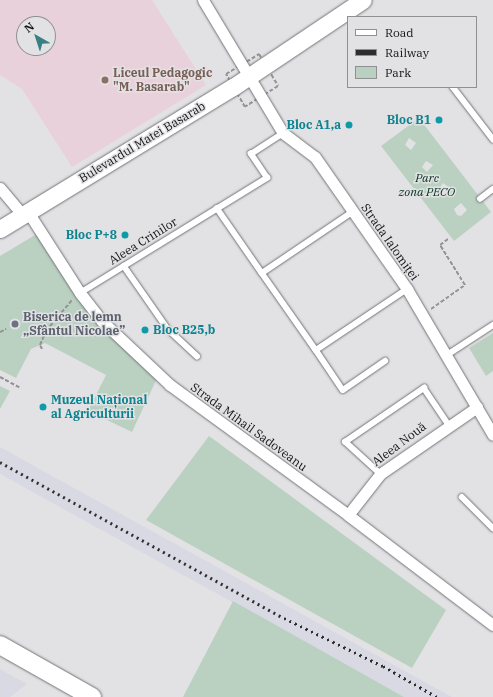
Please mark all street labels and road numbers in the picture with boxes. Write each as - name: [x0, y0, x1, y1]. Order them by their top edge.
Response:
- street label: Bulevardul Matei Basarab: [76, 99, 208, 185]
- street label: Strada Ialomiței: [358, 201, 422, 283]
- street label: Aleea Crinilor: [106, 214, 180, 268]
- street label: Strada Mihail Sadoveanu: [188, 380, 310, 474]
- street label: Aleea Nouă: [369, 419, 429, 469]

